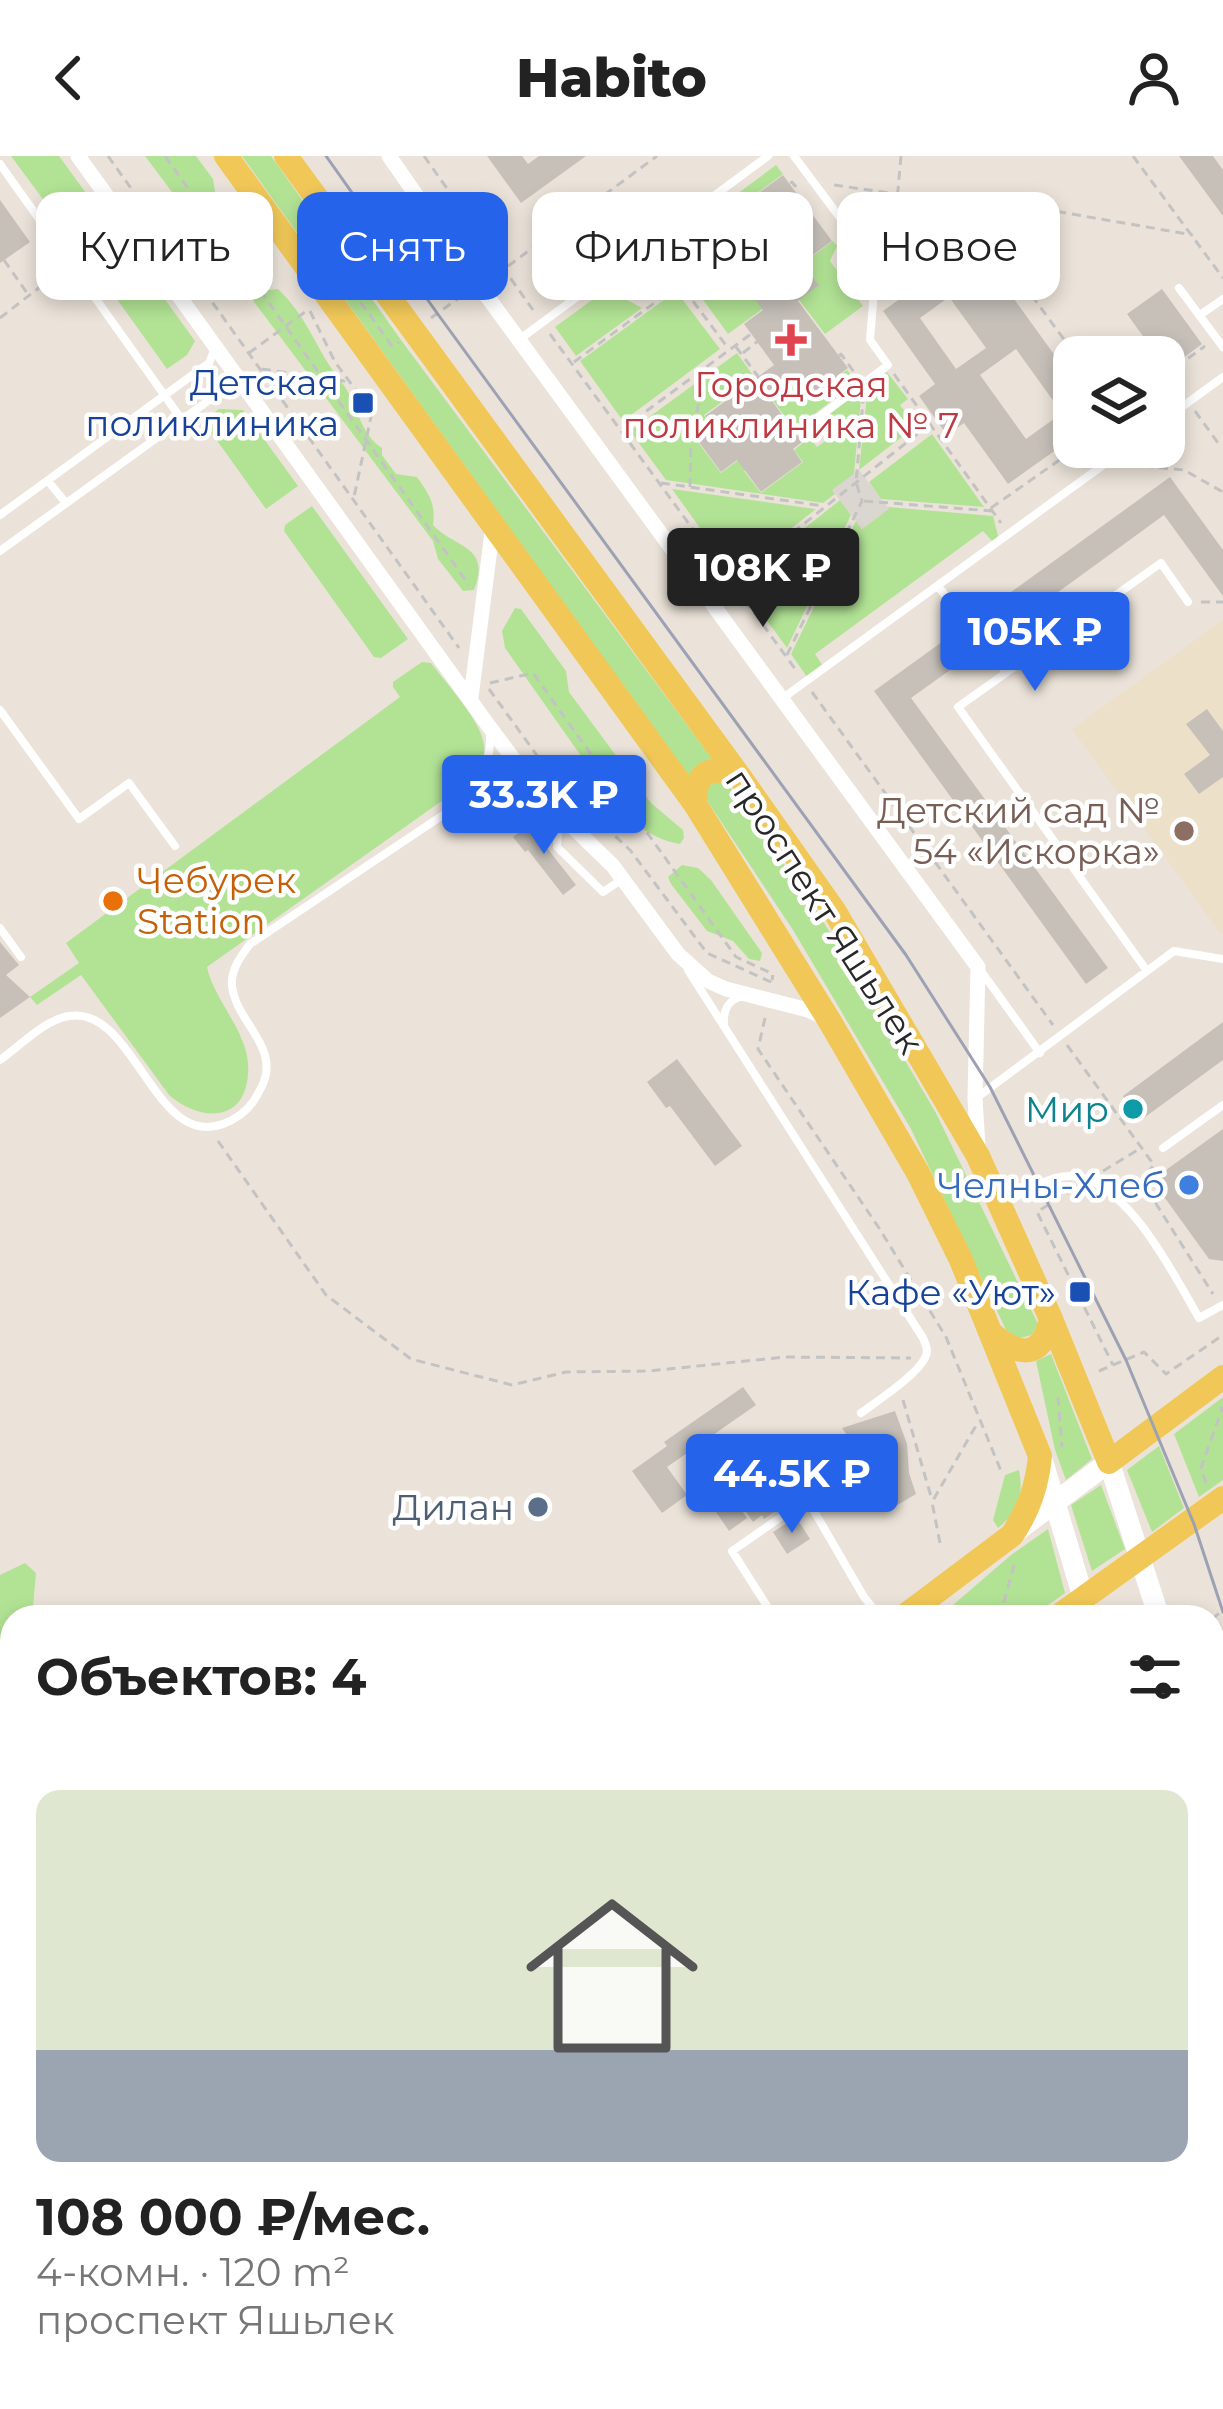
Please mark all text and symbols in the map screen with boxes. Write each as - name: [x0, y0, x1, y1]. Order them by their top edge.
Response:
- icon: back: [36, 45, 102, 111]
- text: Habito: [516, 45, 707, 111]
- icon: person: [1121, 45, 1187, 111]
- chip: Купить: [36, 192, 273, 300]
- chip: Снять: [297, 192, 508, 300]
- chip: Фильтры: [532, 192, 813, 300]
- chip: Новое: [837, 192, 1060, 300]
- marker: Городская поликлиника № 7: [775, 324, 807, 356]
- map controls: [1053, 336, 1185, 468]
- button: layers: [1053, 336, 1185, 468]
- place label: Детская поликлиника: [85, 360, 339, 445]
- place label: Городская поликлиника № 7: [623, 362, 959, 447]
- marker: Детская поликлиника: [350, 390, 376, 416]
- pin: 108K ₽: [665, 528, 861, 630]
- text: 108K ₽: [694, 543, 832, 591]
- pin: 105K ₽: [937, 592, 1133, 694]
- text: 105K ₽: [967, 607, 1103, 655]
- pin: 33.3K ₽: [433, 755, 655, 857]
- street label: проспект Яшьлек: [716, 760, 934, 1062]
- text: 33.3K ₽: [469, 770, 619, 818]
- place label: Детский сад № 54 «Искорка»: [877, 788, 1160, 873]
- marker: Детский сад № 54 «Искорка»: [1171, 818, 1197, 844]
- place label: Чебурек Station: [137, 858, 296, 943]
- marker: Чебурек Station: [100, 888, 126, 914]
- place label: Мир: [1025, 1087, 1109, 1131]
- marker: Мир: [1120, 1096, 1146, 1122]
- place label: Челны-Хлеб: [937, 1163, 1165, 1207]
- marker: Челны-Хлеб: [1176, 1172, 1202, 1198]
- place label: Кафе «Уют»: [846, 1270, 1056, 1314]
- marker: Кафе «Уют»: [1067, 1279, 1093, 1305]
- pin: 44.5K ₽: [681, 1434, 903, 1536]
- text: 44.5K ₽: [713, 1449, 871, 1497]
- place label: Дилан: [393, 1485, 514, 1529]
- marker: Дилан: [525, 1494, 551, 1520]
- icon: filters: [1122, 1644, 1188, 1710]
- text: Объектов: 4: [36, 1646, 367, 1708]
- icon: home: [504, 1868, 720, 2084]
- text: 108 000 ₽/мес.: [36, 2186, 430, 2248]
- text: 4-комн. · 120 m²: [36, 2248, 350, 2296]
- text: проспект Яшьлек: [36, 2296, 394, 2344]

